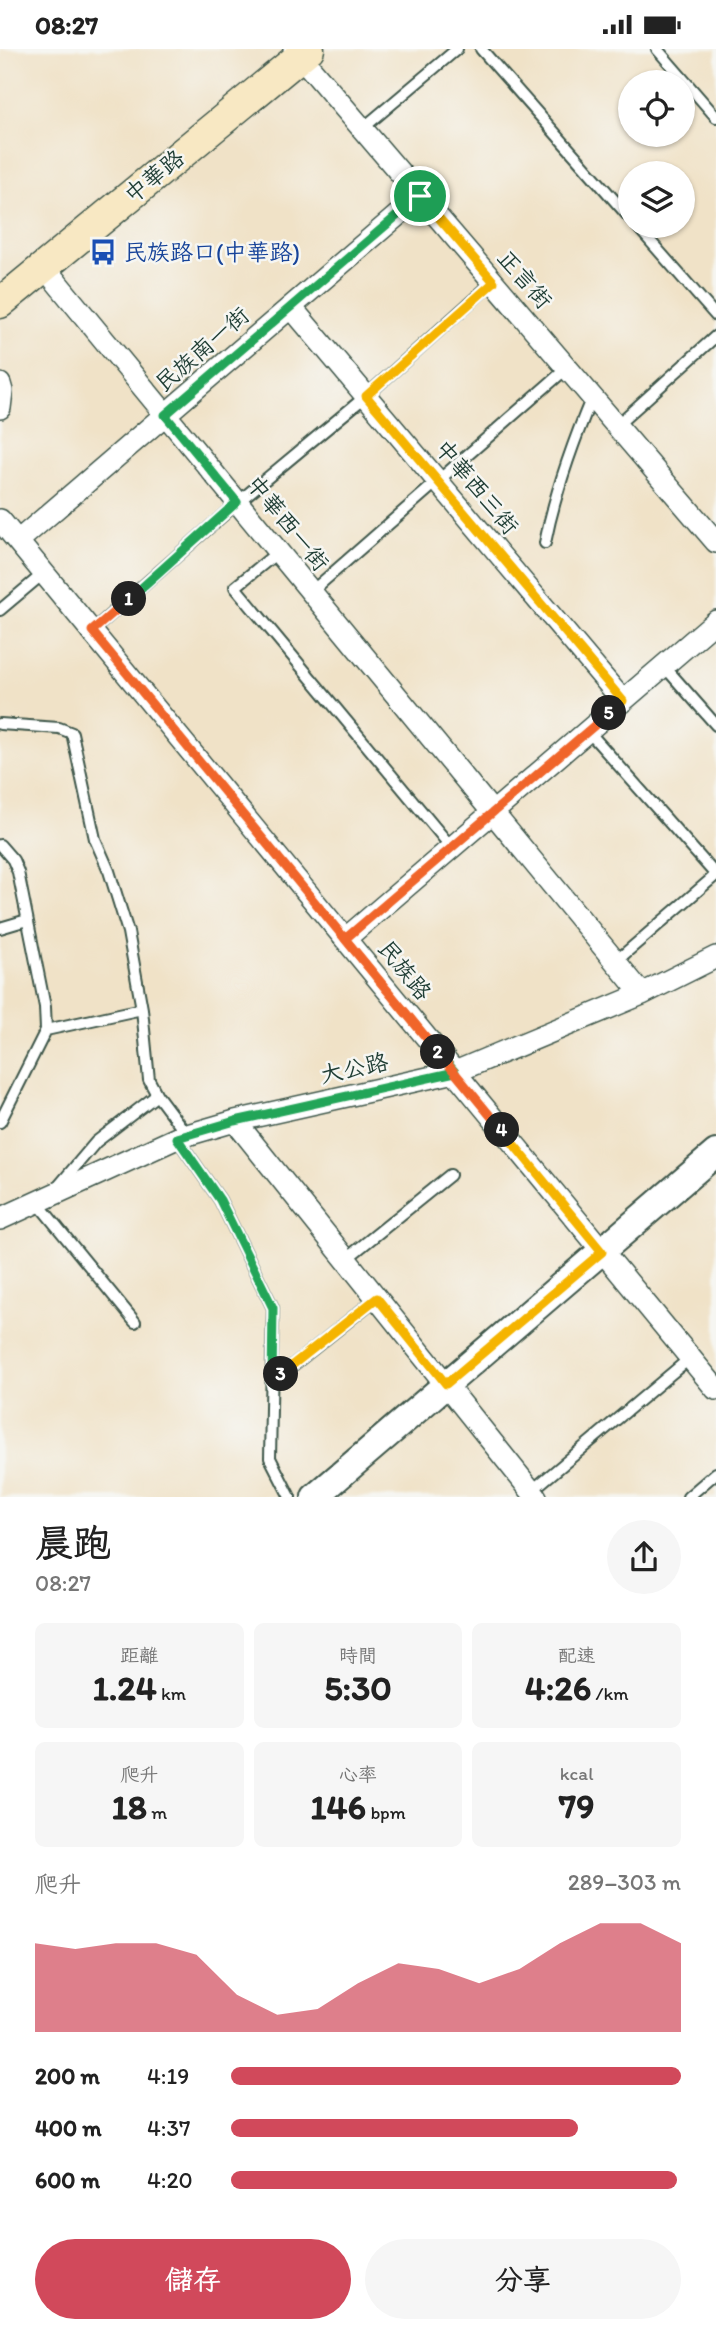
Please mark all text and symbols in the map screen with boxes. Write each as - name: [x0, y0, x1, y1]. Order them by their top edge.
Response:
- text: 08:27: [35, 9, 98, 41]
- map controls: [618, 70, 695, 238]
- button: locate: [618, 70, 695, 147]
- street label: 中華路: [118, 143, 190, 209]
- button: layers: [618, 161, 695, 238]
- pin: [390, 166, 450, 226]
- icon: arrive: [401, 177, 439, 215]
- bus stop icon: 民族路口(中華路): [88, 237, 118, 267]
- place label: 民族路口(中華路): [124, 238, 300, 266]
- street label: 正言街: [492, 244, 558, 314]
- street label: 民族南一街: [149, 301, 255, 397]
- street label: 中華西三街: [429, 434, 525, 540]
- street label: 中華西一街: [241, 470, 335, 576]
- pin: 1: [111, 581, 146, 617]
- text: 1: [124, 587, 133, 610]
- pin: 5: [592, 695, 626, 731]
- text: 5: [604, 701, 613, 724]
- street label: 民族路: [372, 934, 438, 1006]
- pin: 2: [420, 1035, 456, 1069]
- text: 2: [433, 1040, 443, 1063]
- street label: 大公路: [317, 1047, 391, 1089]
- pin: 4: [484, 1113, 520, 1147]
- text: 4: [496, 1118, 507, 1141]
- pin: 3: [264, 1357, 298, 1391]
- text: 3: [275, 1362, 286, 1385]
- text: 晨跑: [35, 1520, 111, 1566]
- button: share: [607, 1520, 681, 1594]
- text: 08:27: [35, 1569, 91, 1597]
- text: 距離: [120, 1644, 158, 1667]
- text: 時間: [339, 1644, 377, 1667]
- text: 配速: [558, 1644, 596, 1667]
- text: 1.24: [92, 1667, 157, 1709]
- text: 5:30: [324, 1667, 392, 1709]
- text: 4:26: [525, 1667, 591, 1709]
- text: km: [157, 1682, 186, 1705]
- text: /km: [591, 1682, 629, 1705]
- text: kcal: [560, 1762, 594, 1785]
- text: 爬升: [120, 1763, 158, 1786]
- text: 心率: [339, 1763, 377, 1786]
- text: 79: [559, 1785, 595, 1827]
- text: 18: [111, 1786, 147, 1828]
- text: 146: [310, 1786, 366, 1828]
- text: m: [147, 1801, 167, 1824]
- text: bpm: [366, 1801, 406, 1824]
- text: 289–303 m: [568, 1868, 681, 1896]
- text: 爬升: [35, 1870, 81, 1898]
- text: 200 m: [35, 2062, 100, 2090]
- text: 4:19: [147, 2062, 189, 2090]
- text: 400 m: [35, 2114, 102, 2142]
- text: 4:37: [147, 2114, 190, 2142]
- text: 600 m: [35, 2166, 100, 2194]
- text: 4:20: [147, 2166, 193, 2194]
- button: 儲存: [35, 2239, 351, 2319]
- button: 分享: [365, 2239, 681, 2319]

